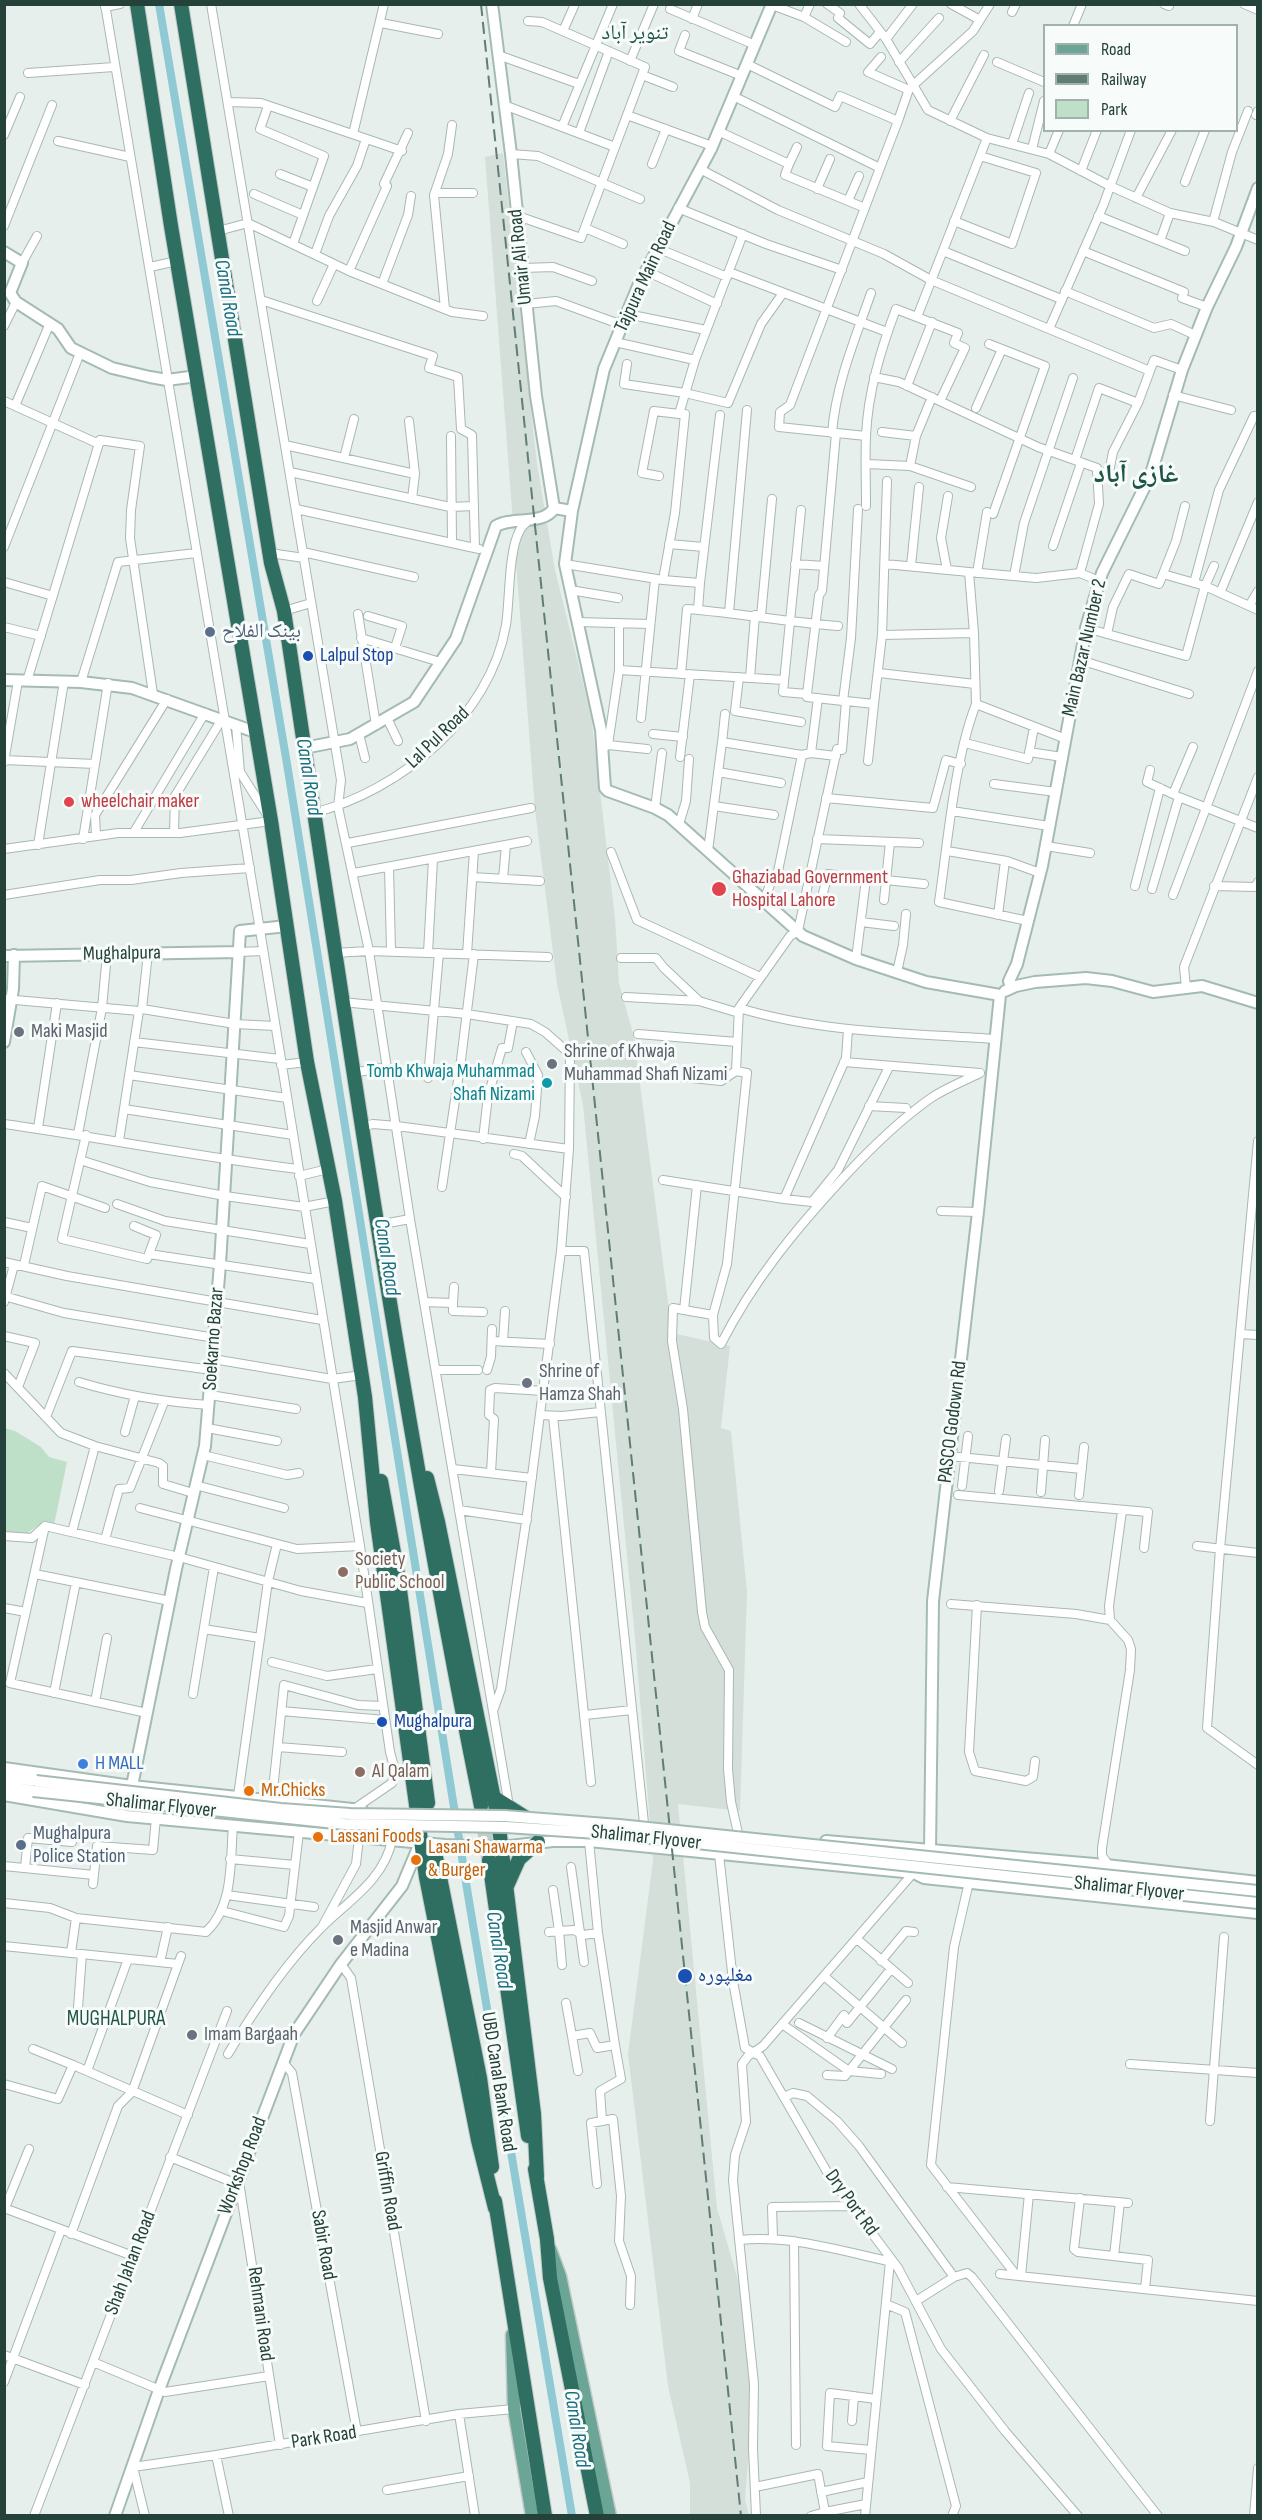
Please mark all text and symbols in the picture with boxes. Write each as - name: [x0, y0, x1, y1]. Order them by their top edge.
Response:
- district label: تنویر آباد: [602, 21, 668, 47]
- legend: [1043, 24, 1238, 132]
- text: Road: [1101, 39, 1131, 60]
- text: Railway: [1101, 69, 1146, 90]
- text: Park: [1101, 99, 1127, 120]
- street label: Umair Ali Road: [504, 208, 538, 306]
- street label: Tajpura Main Road: [610, 218, 682, 336]
- water label: Canal Road: [208, 258, 246, 338]
- district label: غازى آباد: [1094, 459, 1178, 491]
- street label: Main Bazar Number 2: [1058, 577, 1112, 719]
- place label: بینک الفلاح: [222, 620, 301, 644]
- marker: بینک الفلاح: [203, 625, 217, 639]
- place label: Lalpul Stop: [320, 644, 393, 668]
- marker: Lalpul Stop: [301, 649, 315, 663]
- street label: Lal Pul Road: [401, 702, 475, 774]
- water label: Canal Road: [289, 737, 327, 817]
- place label: wheelchair maker: [81, 790, 199, 814]
- marker: wheelchair maker: [62, 795, 76, 809]
- place label: Ghaziabad Government Hospital Lahore: [732, 866, 888, 913]
- marker: Ghaziabad Government Hospital Lahore: [710, 880, 728, 898]
- street label: Mughalpura: [83, 941, 161, 967]
- place label: Maki Masjid: [31, 1020, 108, 1044]
- marker: Maki Masjid: [12, 1025, 26, 1039]
- place label: Shrine of Khwaja Muhammad Shafi Nizami: [564, 1040, 727, 1087]
- marker: Shrine of Khwaja Muhammad Shafi Nizami: [545, 1057, 559, 1071]
- place label: Tomb Khwaja Muhammad Shafi Nizami: [367, 1060, 535, 1107]
- marker: Tomb Khwaja Muhammad Shafi Nizami: [540, 1076, 554, 1090]
- water label: Canal Road: [367, 1217, 405, 1297]
- street label: Soekarno Bazar: [198, 1287, 230, 1391]
- place label: Shrine of Hamza Shah: [539, 1360, 621, 1407]
- street label: PASCO Godown Rd: [934, 1360, 972, 1484]
- marker: Shrine of Hamza Shah: [520, 1376, 534, 1390]
- place label: Society Public School: [355, 1548, 445, 1595]
- marker: Society Public School: [336, 1565, 350, 1579]
- place label: Mughalpura: [394, 1710, 472, 1734]
- marker: Mughalpura: [375, 1715, 389, 1729]
- place label: H MALL: [95, 1752, 144, 1776]
- marker: H MALL: [76, 1757, 90, 1771]
- place label: Al Qalam: [372, 1760, 429, 1784]
- marker: Al Qalam: [353, 1765, 367, 1779]
- place label: Mr.Chicks: [261, 1779, 325, 1803]
- marker: Mr.Chicks: [242, 1784, 256, 1798]
- street label: Shalimar Flyover: [105, 1788, 217, 1824]
- street label: Shalimar Flyover: [590, 1820, 702, 1856]
- place label: Mughalpura Police Station: [33, 1822, 126, 1869]
- place label: Lassani Foods: [330, 1825, 422, 1849]
- marker: Lassani Foods: [311, 1830, 325, 1844]
- place label: Lasani Shawarma & Burger: [428, 1836, 543, 1883]
- marker: Mughalpura Police Station: [14, 1838, 28, 1852]
- marker: Lasani Shawarma & Burger: [409, 1853, 423, 1867]
- street label: Shalimar Flyover: [1073, 1871, 1185, 1907]
- water label: Canal Road: [479, 1910, 517, 1990]
- place label: Masjid Anwar e Madina: [350, 1916, 437, 1963]
- marker: Masjid Anwar e Madina: [331, 1933, 345, 1947]
- place label: مغلپورہ: [698, 1964, 753, 1988]
- marker: مغلپورہ: [676, 1967, 694, 1985]
- district label: MUGHALPURA: [59, 2007, 173, 2033]
- street label: UBD Canal Bank Road: [475, 2010, 521, 2154]
- place label: Imam Bargaah: [204, 2023, 298, 2047]
- marker: Imam Bargaah: [185, 2028, 199, 2042]
- street label: Workshop Road: [213, 2114, 273, 2218]
- street label: Griffin Road: [368, 2150, 406, 2232]
- street label: Dry Port Rd: [819, 2165, 883, 2241]
- street label: Shah Jahan Road: [100, 2208, 162, 2318]
- street label: Sabir Road: [305, 2208, 341, 2282]
- street label: Rehmani Road: [242, 2265, 278, 2363]
- water label: Canal Road: [557, 2389, 595, 2469]
- street label: Park Road: [290, 2421, 358, 2455]

